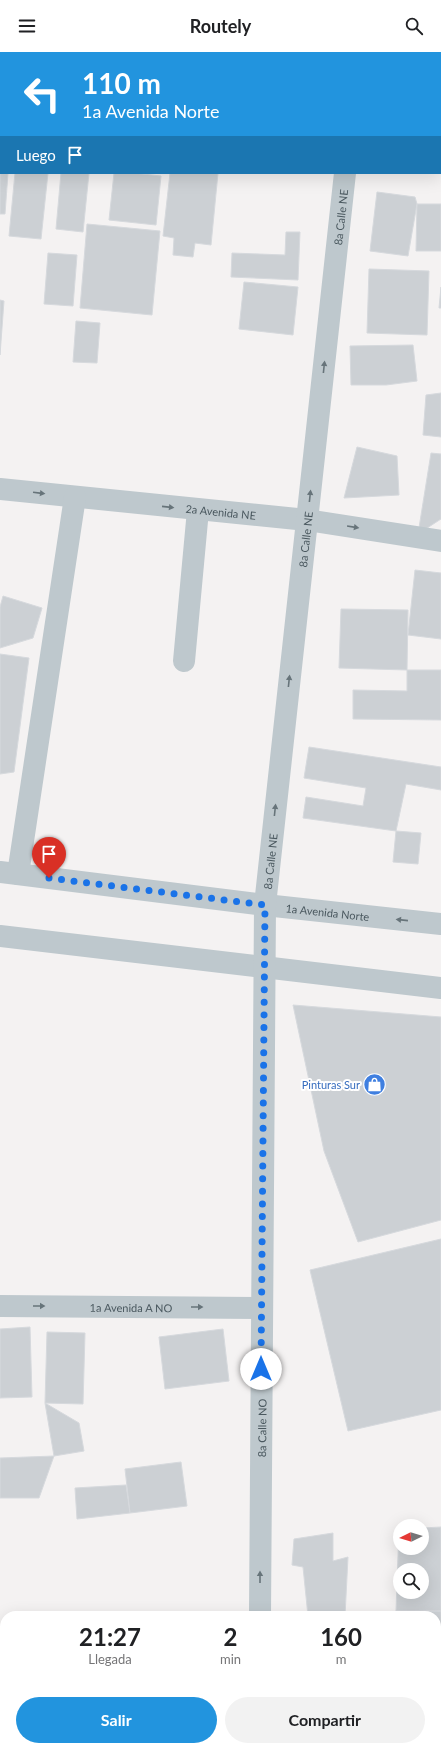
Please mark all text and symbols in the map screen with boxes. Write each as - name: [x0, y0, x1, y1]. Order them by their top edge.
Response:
- icon: menu: [16, 15, 38, 37]
- text: Routely: [190, 15, 251, 37]
- icon: search: [403, 15, 425, 37]
- text: 110 m: [82, 66, 161, 100]
- icon: left: [16, 68, 68, 120]
- text: 1a Avenida Norte: [82, 100, 220, 122]
- icon: arrive: [64, 144, 86, 166]
- text: Luego: [16, 146, 56, 164]
- street label: 8a Calle NE: [331, 189, 350, 246]
- one-way arrow: [321, 361, 327, 373]
- one-way arrow: [33, 490, 45, 496]
- one-way arrow: [307, 490, 313, 502]
- street label: 2a Avenida NE: [185, 501, 257, 521]
- one-way arrow: [162, 503, 174, 510]
- street label: 8a Calle NE: [295, 511, 314, 568]
- one-way arrow: [347, 524, 359, 530]
- one-way arrow: [286, 675, 293, 687]
- one-way arrow: [272, 804, 278, 817]
- street label: 8a Calle NE: [260, 833, 279, 890]
- pin: [32, 837, 66, 878]
- icon: arrive: [38, 843, 60, 865]
- street label: 1a Avenida Norte: [285, 901, 370, 923]
- one-way arrow: [396, 917, 408, 923]
- shop icon: Pinturas Sur: [362, 1071, 388, 1097]
- place label: Pinturas Sur: [302, 1078, 360, 1091]
- street label: 1a Avenida A NO: [90, 1300, 173, 1314]
- one-way arrow: [33, 1303, 46, 1309]
- one-way arrow: [191, 1304, 204, 1310]
- position arrow: [240, 1348, 282, 1390]
- street label: 8a Calle NO: [255, 1398, 268, 1457]
- north arrow: [393, 1519, 429, 1555]
- map controls: [393, 1519, 429, 1599]
- button: search: [393, 1563, 429, 1599]
- one-way arrow: [257, 1570, 263, 1583]
- text: 21:27: [79, 1622, 141, 1651]
- text: 2: [224, 1622, 238, 1651]
- text: 160: [320, 1622, 362, 1651]
- text: Llegada: [88, 1651, 132, 1667]
- text: min: [220, 1651, 241, 1667]
- text: m: [336, 1651, 346, 1667]
- button: Salir: [16, 1697, 217, 1743]
- button: Compartir: [225, 1697, 425, 1743]

